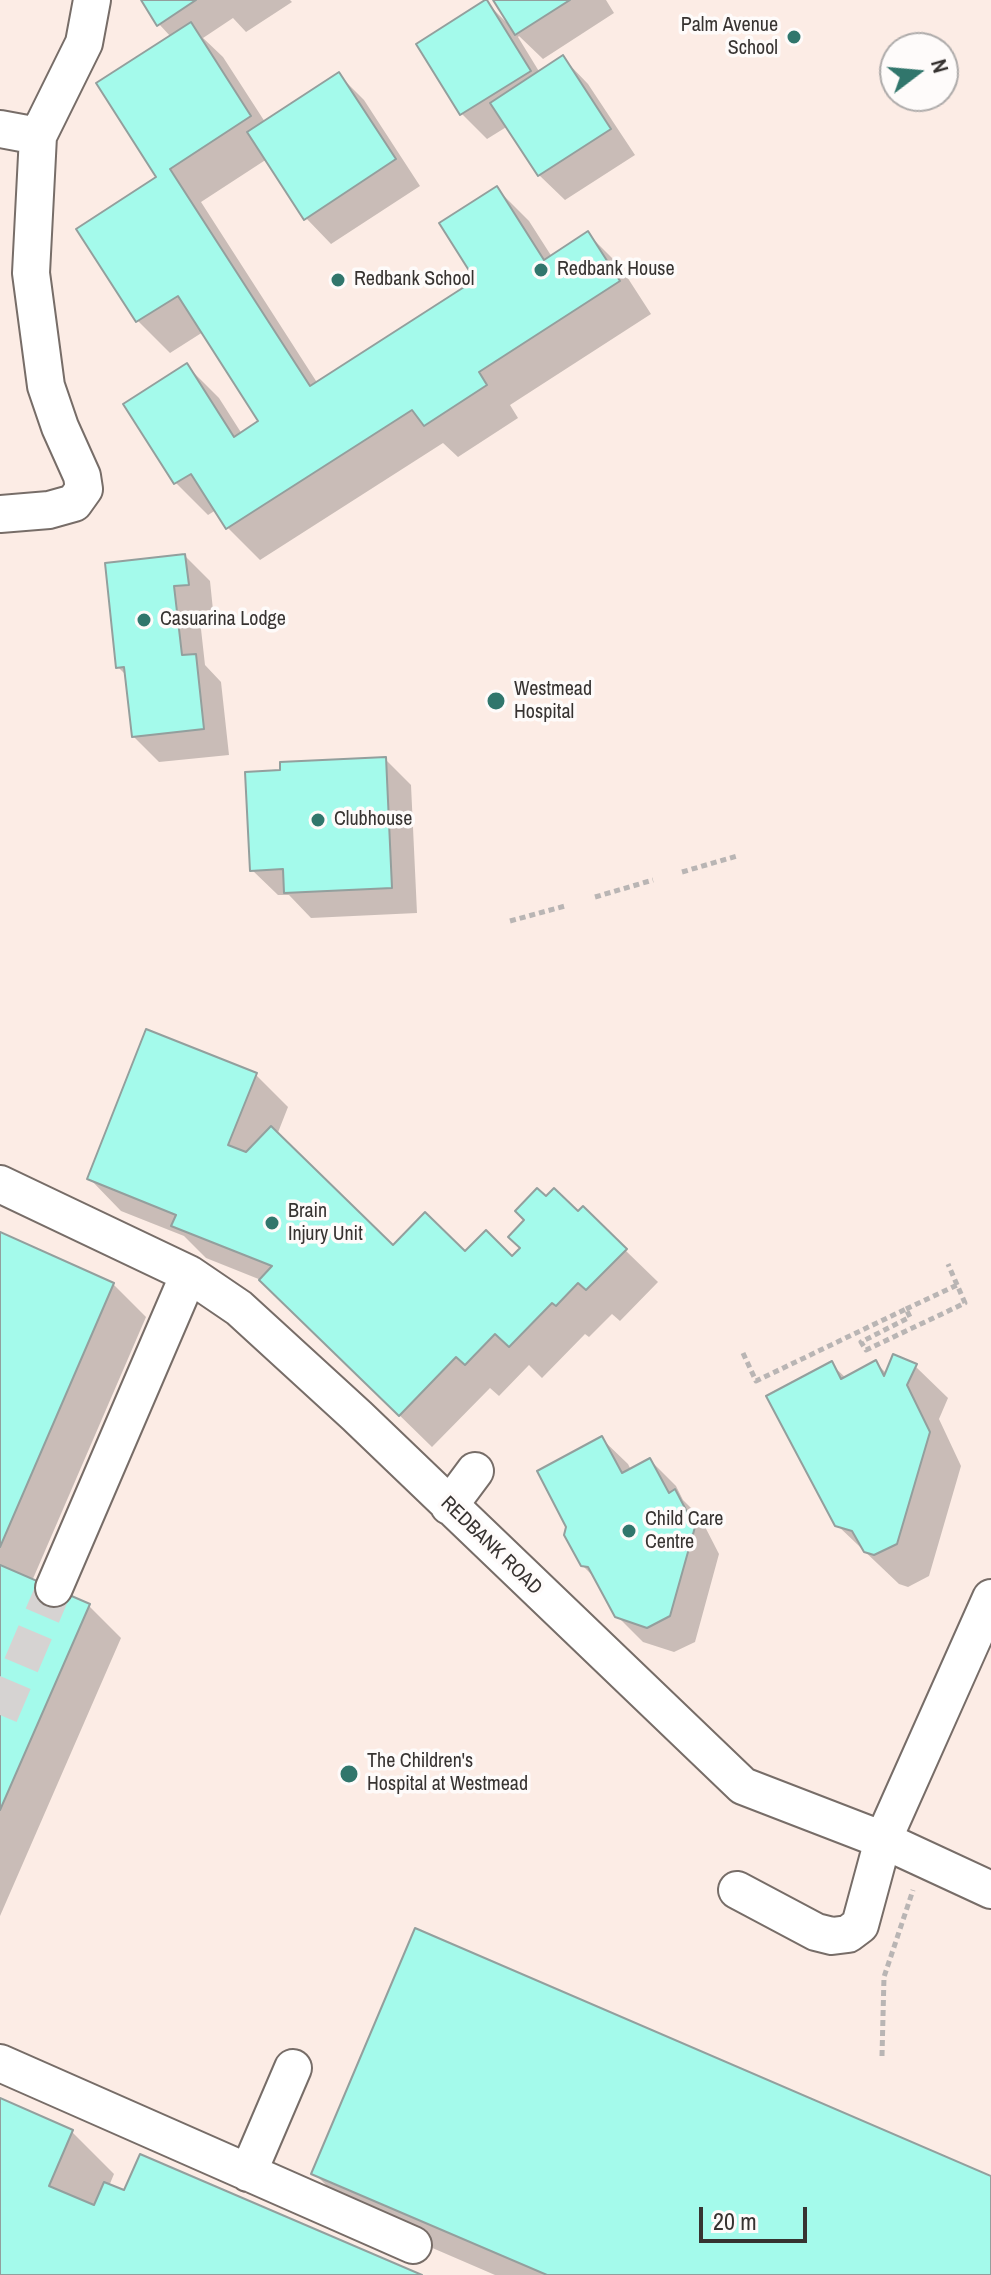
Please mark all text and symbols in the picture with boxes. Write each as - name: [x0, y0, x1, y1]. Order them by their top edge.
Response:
- place label: Palm Avenue School: [681, 14, 778, 61]
- marker: Palm Avenue School: [785, 28, 803, 46]
- north arrow: [879, 32, 959, 112]
- text: N: [924, 56, 956, 76]
- place label: Redbank House: [557, 258, 675, 282]
- marker: Redbank House: [532, 261, 550, 279]
- place label: Redbank School: [354, 268, 474, 292]
- marker: Redbank School: [329, 271, 347, 289]
- place label: Casuarina Lodge: [160, 608, 286, 632]
- marker: Casuarina Lodge: [135, 611, 153, 629]
- place label: Westmead Hospital: [514, 678, 592, 725]
- marker: Westmead Hospital: [485, 690, 507, 712]
- place label: Clubhouse: [334, 808, 412, 832]
- marker: Clubhouse: [309, 811, 327, 829]
- place label: Brain Injury Unit: [288, 1200, 363, 1247]
- marker: Brain Injury Unit: [263, 1214, 281, 1232]
- street label: REDBANK ROAD: [435, 1492, 547, 1600]
- place label: Child Care Centre: [645, 1508, 723, 1555]
- marker: Child Care Centre: [620, 1522, 638, 1540]
- place label: The Children's Hospital at Westmead: [367, 1750, 528, 1797]
- marker: The Children's Hospital at Westmead: [338, 1763, 360, 1785]
- scale bar: [703, 2191, 811, 2241]
- text: 20 m: [713, 2205, 757, 2237]

